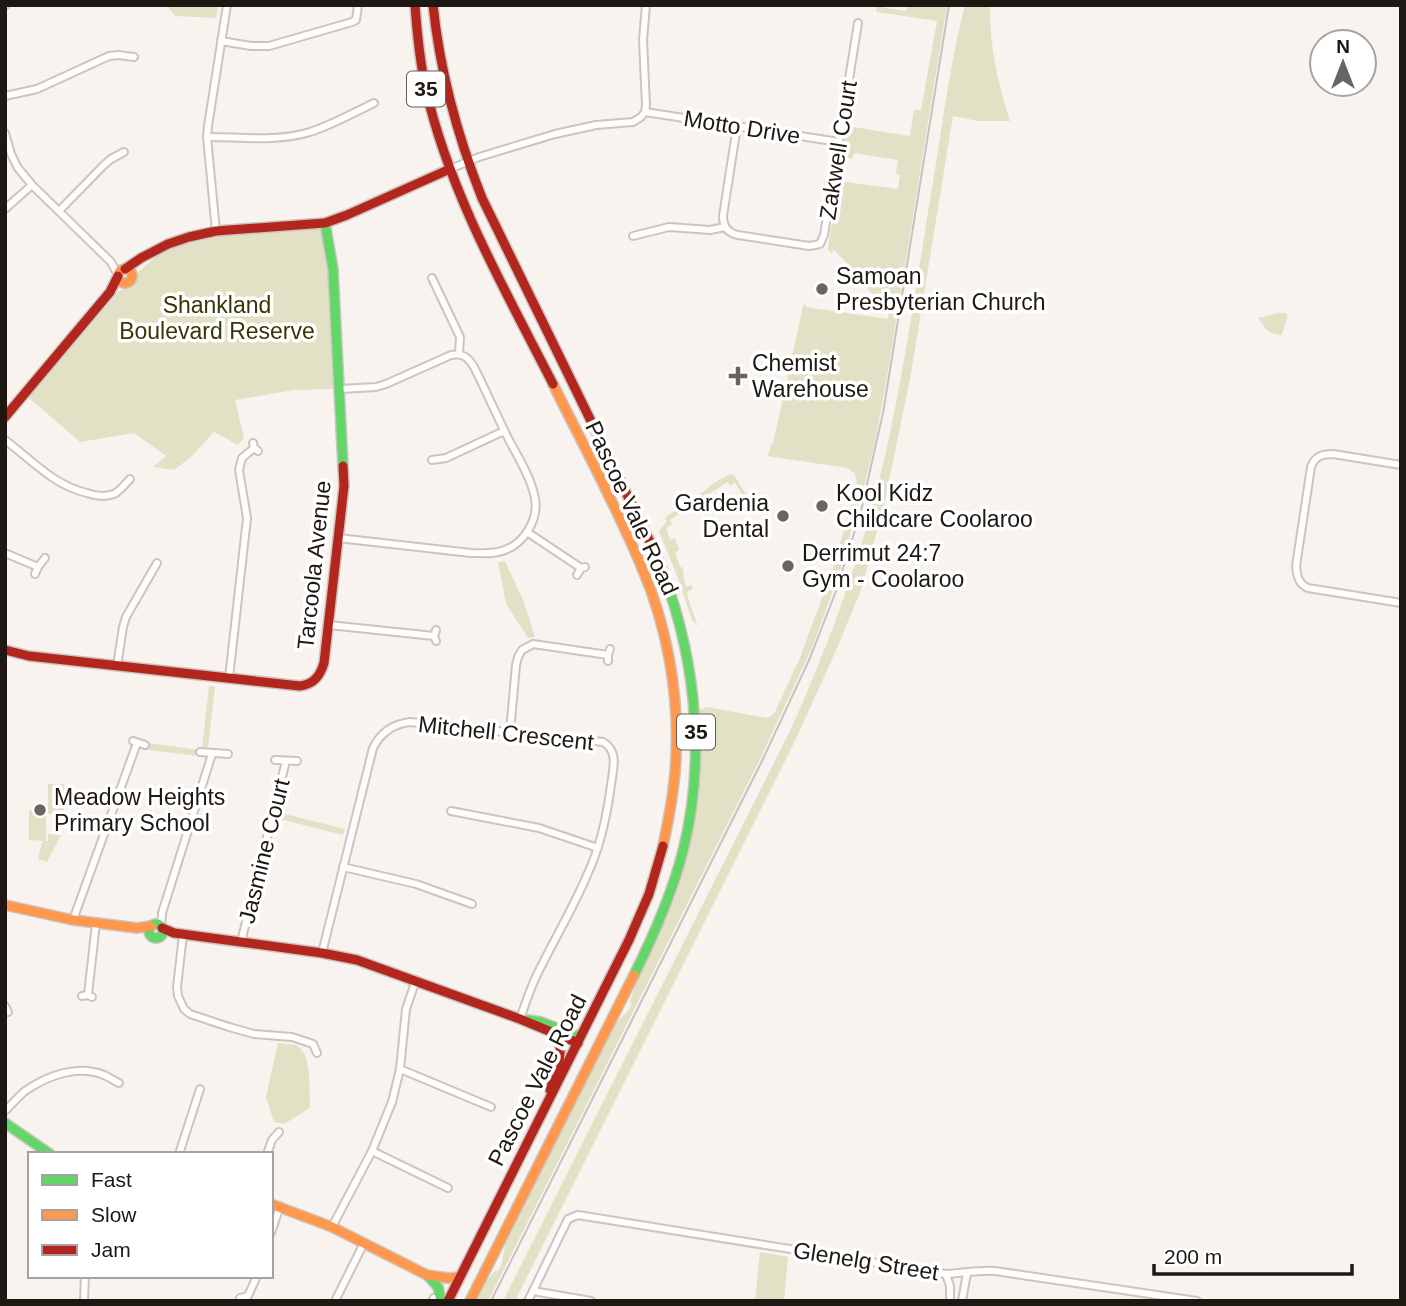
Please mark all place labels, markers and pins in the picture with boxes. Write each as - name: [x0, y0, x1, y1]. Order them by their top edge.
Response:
- place label: Samoan Presbyterian Church: [836, 263, 1046, 315]
- marker: Samoan Presbyterian Church: [814, 281, 830, 297]
- place label: Chemist Warehouse: [752, 350, 869, 402]
- marker: Chemist Warehouse: [730, 368, 746, 384]
- place label: Kool Kidz Childcare Coolaroo: [836, 480, 1033, 532]
- place label: Gardenia Dental: [674, 490, 769, 542]
- marker: Kool Kidz Childcare Coolaroo: [814, 498, 830, 514]
- marker: Gardenia Dental: [775, 508, 791, 524]
- place label: Derrimut 24:7 Gym - Coolaroo: [802, 540, 964, 592]
- marker: Derrimut 24:7 Gym - Coolaroo: [780, 558, 796, 574]
- place label: Meadow Heights Primary School: [54, 784, 225, 836]
- marker: Meadow Heights Primary School: [32, 802, 48, 818]

